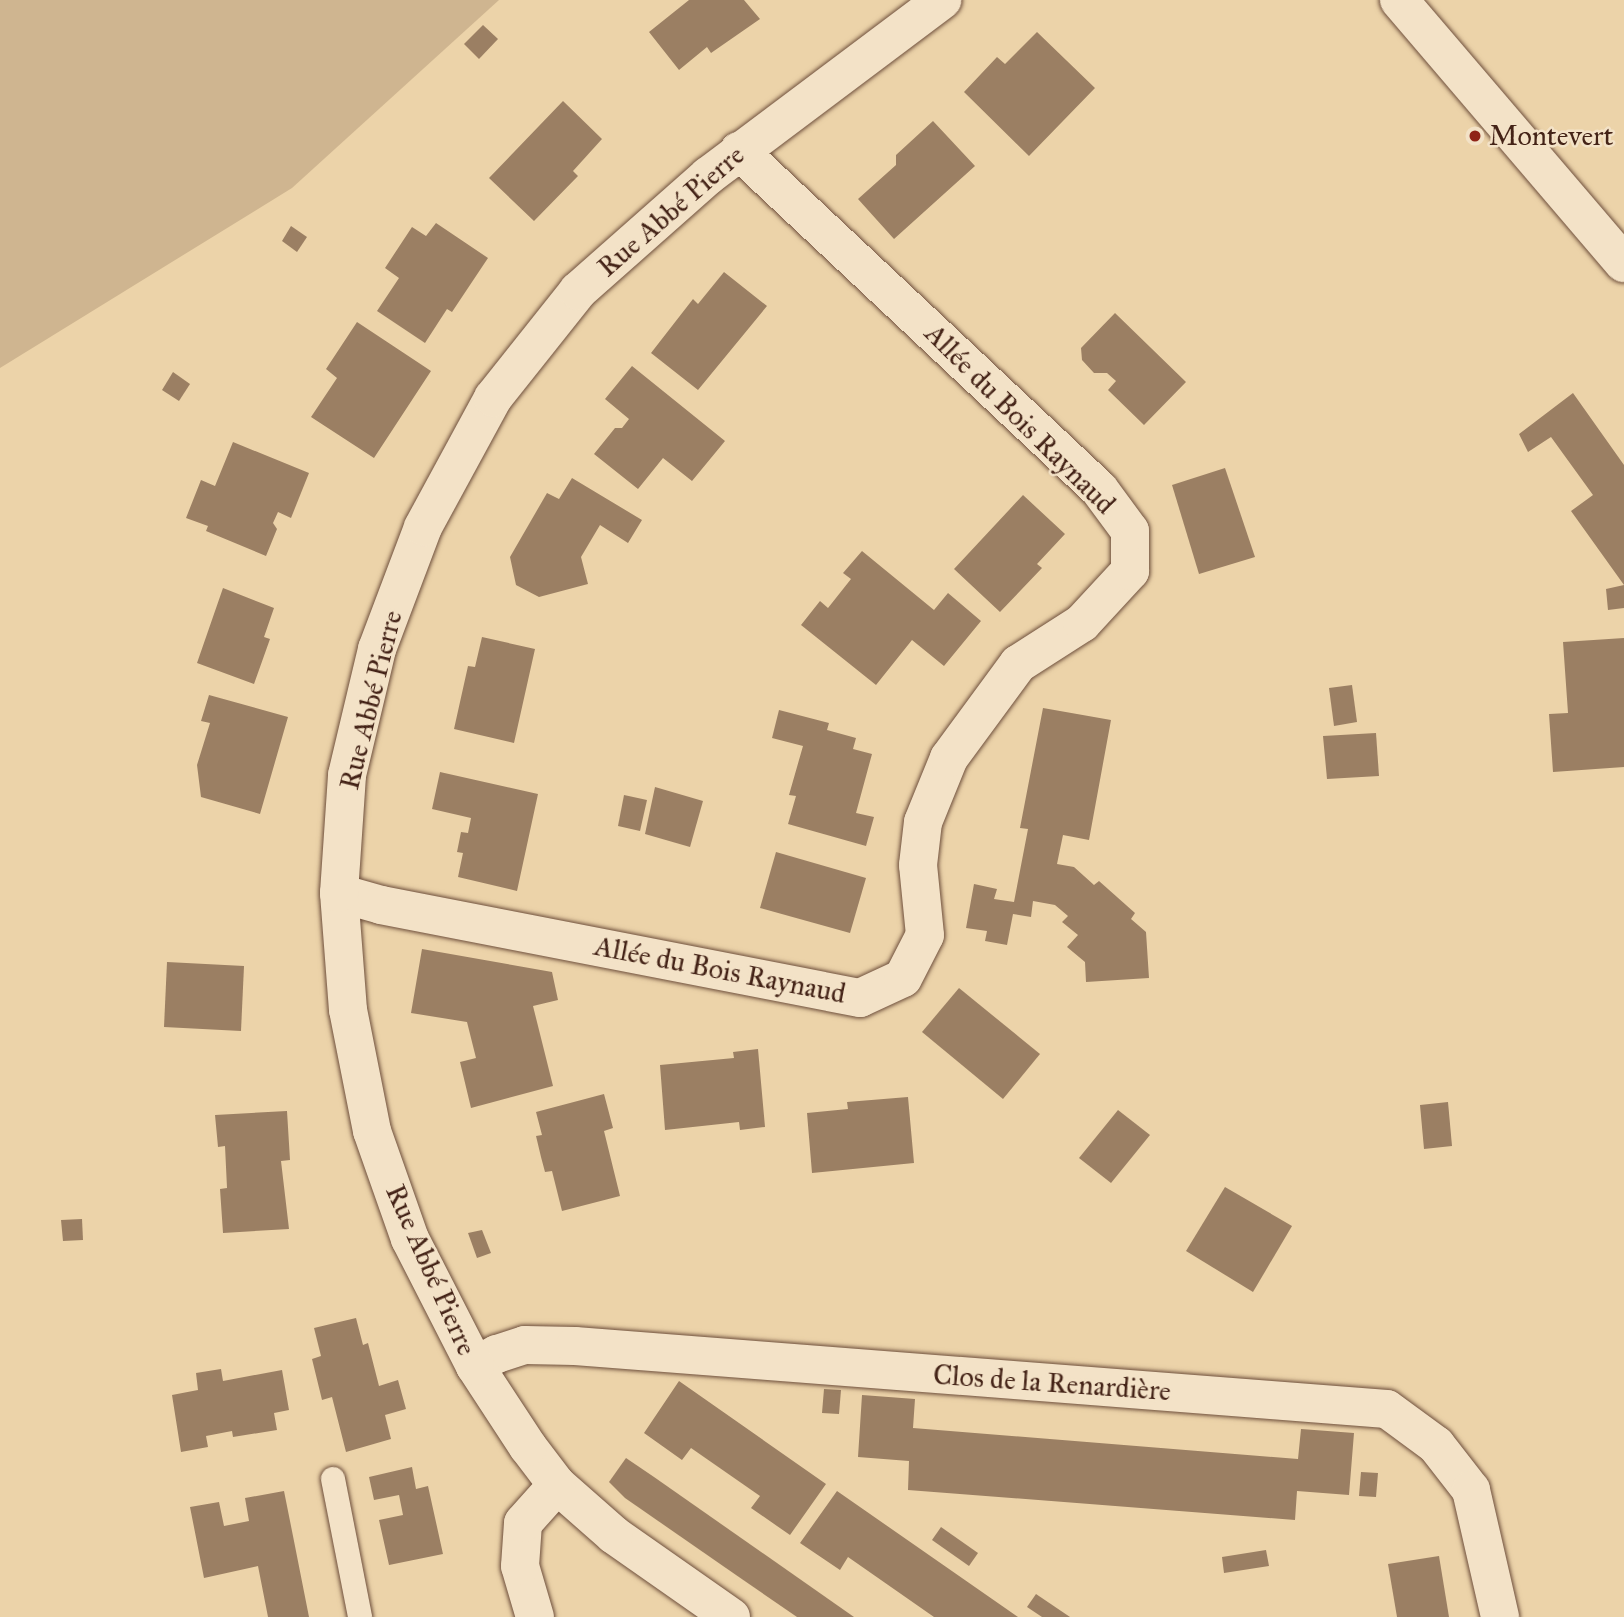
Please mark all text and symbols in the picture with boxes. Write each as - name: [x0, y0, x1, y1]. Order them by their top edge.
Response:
- place label: Montevert: [1489, 119, 1613, 153]
- marker: Montevert: [1467, 128, 1483, 144]
- street label: Rue Abbé Pierre: [591, 138, 751, 284]
- street label: Allée du Bois Raynaud: [918, 317, 1122, 521]
- street label: Rue Abbé Pierre: [333, 607, 409, 793]
- street label: Allée du Bois Raynaud: [591, 929, 849, 1011]
- street label: Rue Abbé Pierre: [378, 1179, 484, 1361]
- street label: Clos de la Renardière: [932, 1358, 1172, 1408]

